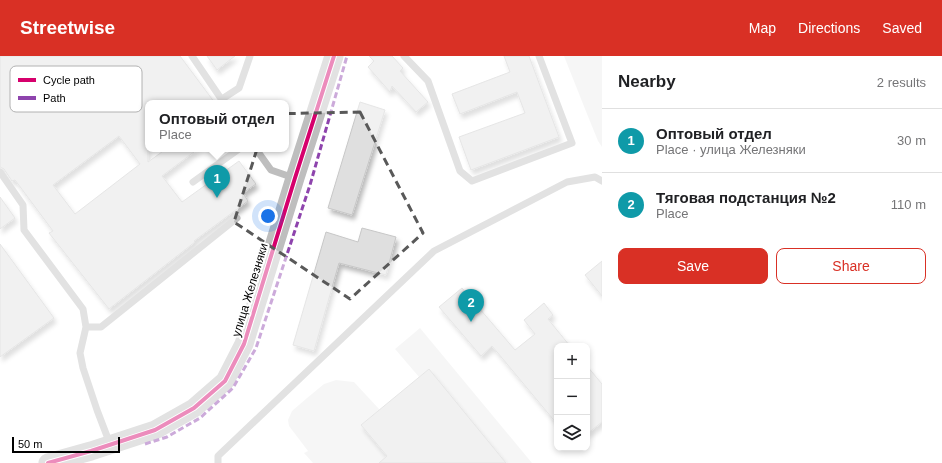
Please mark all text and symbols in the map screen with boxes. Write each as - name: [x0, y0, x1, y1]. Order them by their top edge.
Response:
- text: Streetwise: [20, 17, 115, 38]
- text: Map: [749, 20, 776, 36]
- text: Directions: [798, 20, 860, 36]
- text: Saved: [882, 20, 922, 36]
- legend: [10, 66, 142, 112]
- text: Nearby: [618, 72, 676, 91]
- text: Cycle path: [43, 74, 95, 86]
- text: 2 results: [877, 75, 926, 90]
- text: Path: [43, 92, 66, 104]
- popup: [145, 100, 289, 152]
- text: Оптовый отдел: [159, 110, 275, 127]
- text: Оптовый отдел: [656, 125, 772, 142]
- text: Place: [159, 127, 192, 142]
- text: 1: [627, 133, 635, 148]
- text: 30 m: [897, 133, 926, 148]
- text: Place · улица Железняки: [656, 142, 806, 157]
- pin: 1: [204, 165, 230, 198]
- text: Тяговая подстанция №2: [656, 189, 836, 206]
- text: 2: [627, 197, 635, 212]
- text: 110 m: [891, 197, 926, 212]
- your location: [258, 206, 278, 226]
- text: Place: [656, 206, 689, 221]
- street label: улица Железняки: [229, 241, 271, 339]
- button: Save: [618, 248, 768, 284]
- button: Share: [776, 248, 926, 284]
- pin: 2: [458, 289, 484, 322]
- map controls: [554, 343, 590, 451]
- button: +: [554, 343, 590, 379]
- button: −: [554, 379, 590, 415]
- button: layers: [554, 415, 590, 451]
- scale bar: [12, 435, 120, 454]
- text: 50 m: [18, 438, 42, 450]

